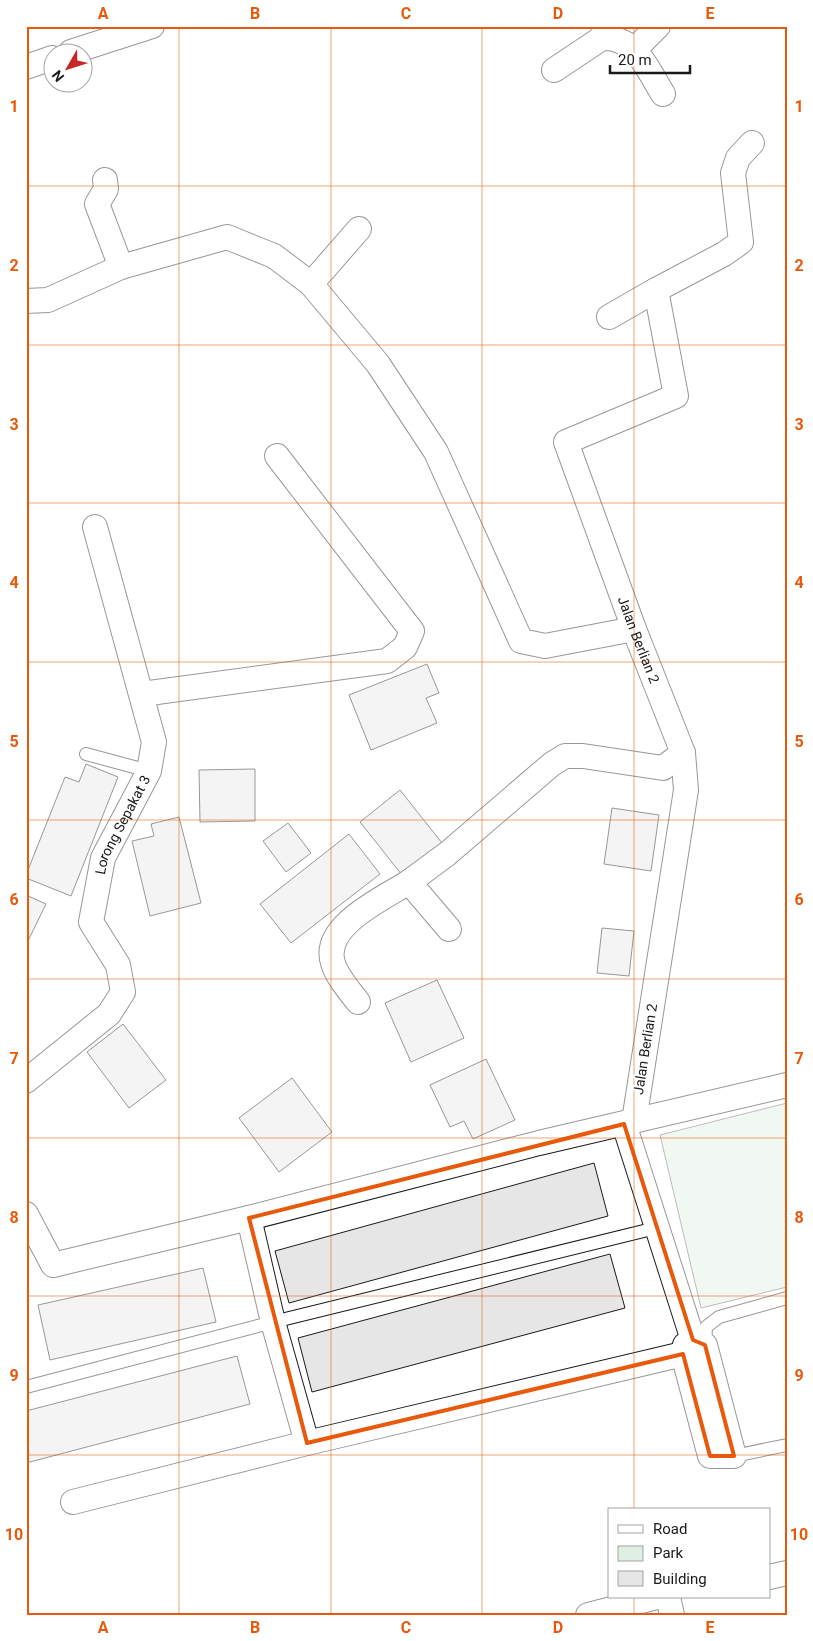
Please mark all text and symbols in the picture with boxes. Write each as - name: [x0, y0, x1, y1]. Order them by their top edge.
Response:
- text: A: [98, 4, 109, 23]
- text: B: [250, 4, 260, 23]
- text: C: [401, 4, 411, 23]
- text: D: [553, 4, 563, 23]
- text: E: [706, 4, 715, 23]
- north arrow: [42, 42, 92, 92]
- scale bar: [610, 42, 690, 74]
- text: 20 m: [618, 51, 652, 69]
- text: N: [49, 67, 67, 85]
- text: 1: [9, 97, 19, 116]
- text: 1: [794, 97, 804, 116]
- text: 2: [9, 256, 19, 275]
- text: 2: [794, 256, 804, 275]
- text: 3: [9, 415, 19, 434]
- text: 3: [794, 415, 804, 434]
- text: 4: [9, 573, 19, 592]
- text: 4: [794, 573, 804, 592]
- street label: Jalan Berlian 2: [615, 594, 663, 686]
- text: 5: [9, 732, 19, 751]
- text: 5: [794, 732, 804, 751]
- street label: Lorong Sepakat 3: [92, 773, 153, 876]
- text: 6: [9, 890, 19, 909]
- text: 6: [794, 890, 804, 909]
- street label: Jalan Berlian 2: [630, 1002, 660, 1096]
- text: 7: [9, 1049, 19, 1068]
- text: 7: [794, 1049, 804, 1068]
- text: 8: [9, 1208, 19, 1227]
- text: 8: [794, 1208, 804, 1227]
- text: 9: [9, 1366, 19, 1385]
- text: 9: [794, 1366, 804, 1385]
- legend: [608, 1508, 770, 1598]
- text: Road: [653, 1520, 687, 1538]
- text: 10: [5, 1525, 23, 1544]
- text: 10: [790, 1525, 808, 1544]
- text: Park: [653, 1544, 684, 1562]
- text: Building: [653, 1570, 707, 1588]
- text: A: [98, 1618, 109, 1637]
- text: B: [250, 1618, 260, 1637]
- text: C: [401, 1618, 411, 1637]
- text: D: [553, 1618, 563, 1637]
- text: E: [706, 1618, 715, 1637]

